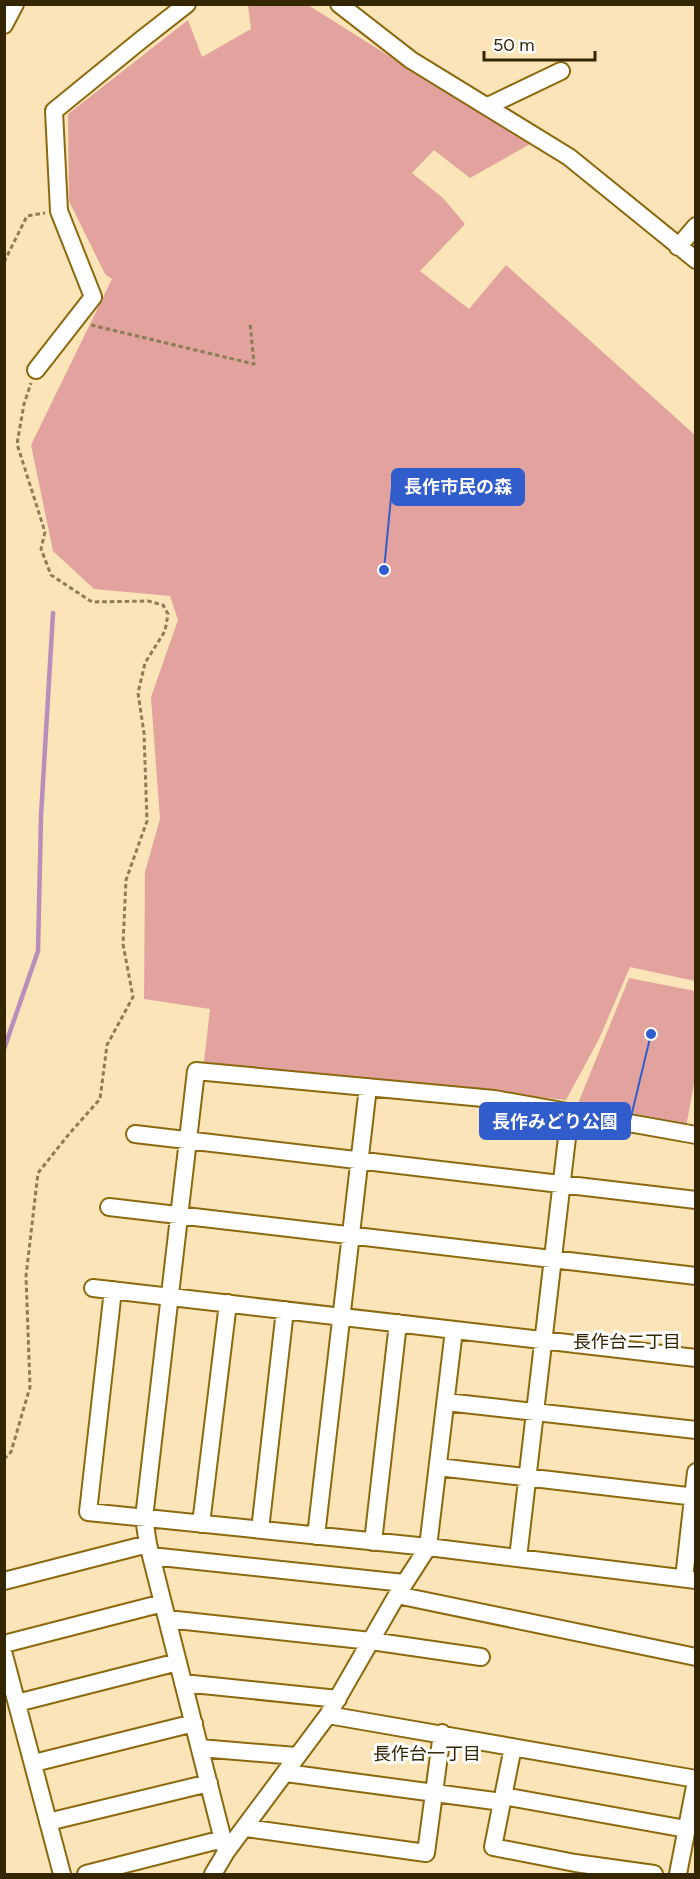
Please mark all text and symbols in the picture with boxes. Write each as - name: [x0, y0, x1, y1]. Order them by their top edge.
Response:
- scale bar: [484, 24, 595, 62]
- text: 50 m: [493, 34, 535, 56]
- callout: 長作市民の森: [392, 469, 524, 505]
- text: 長作市民の森: [404, 476, 512, 498]
- callout: 長作みどり公園: [480, 1103, 630, 1139]
- text: 長作みどり公園: [492, 1111, 618, 1133]
- district label: 長作台二丁目: [573, 1331, 681, 1353]
- district label: 長作台一丁目: [373, 1743, 481, 1765]

